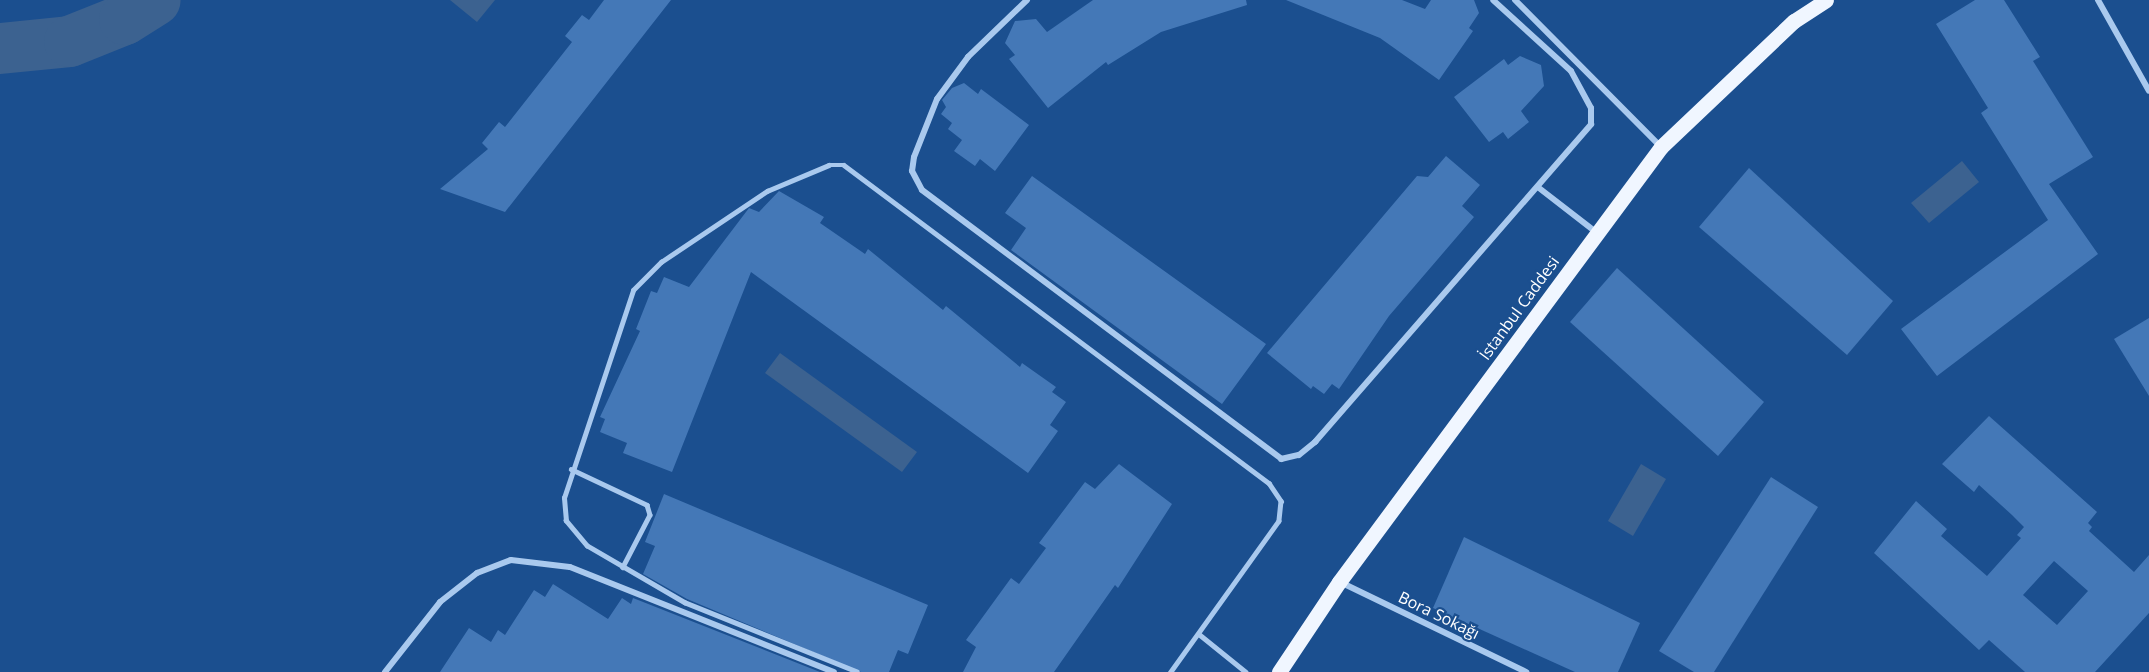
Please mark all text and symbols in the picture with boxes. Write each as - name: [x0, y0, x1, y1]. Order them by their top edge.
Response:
- street label: İstanbul Caddesi: [1475, 252, 1563, 364]
- street label: Bora Sokağı: [1395, 587, 1483, 643]

